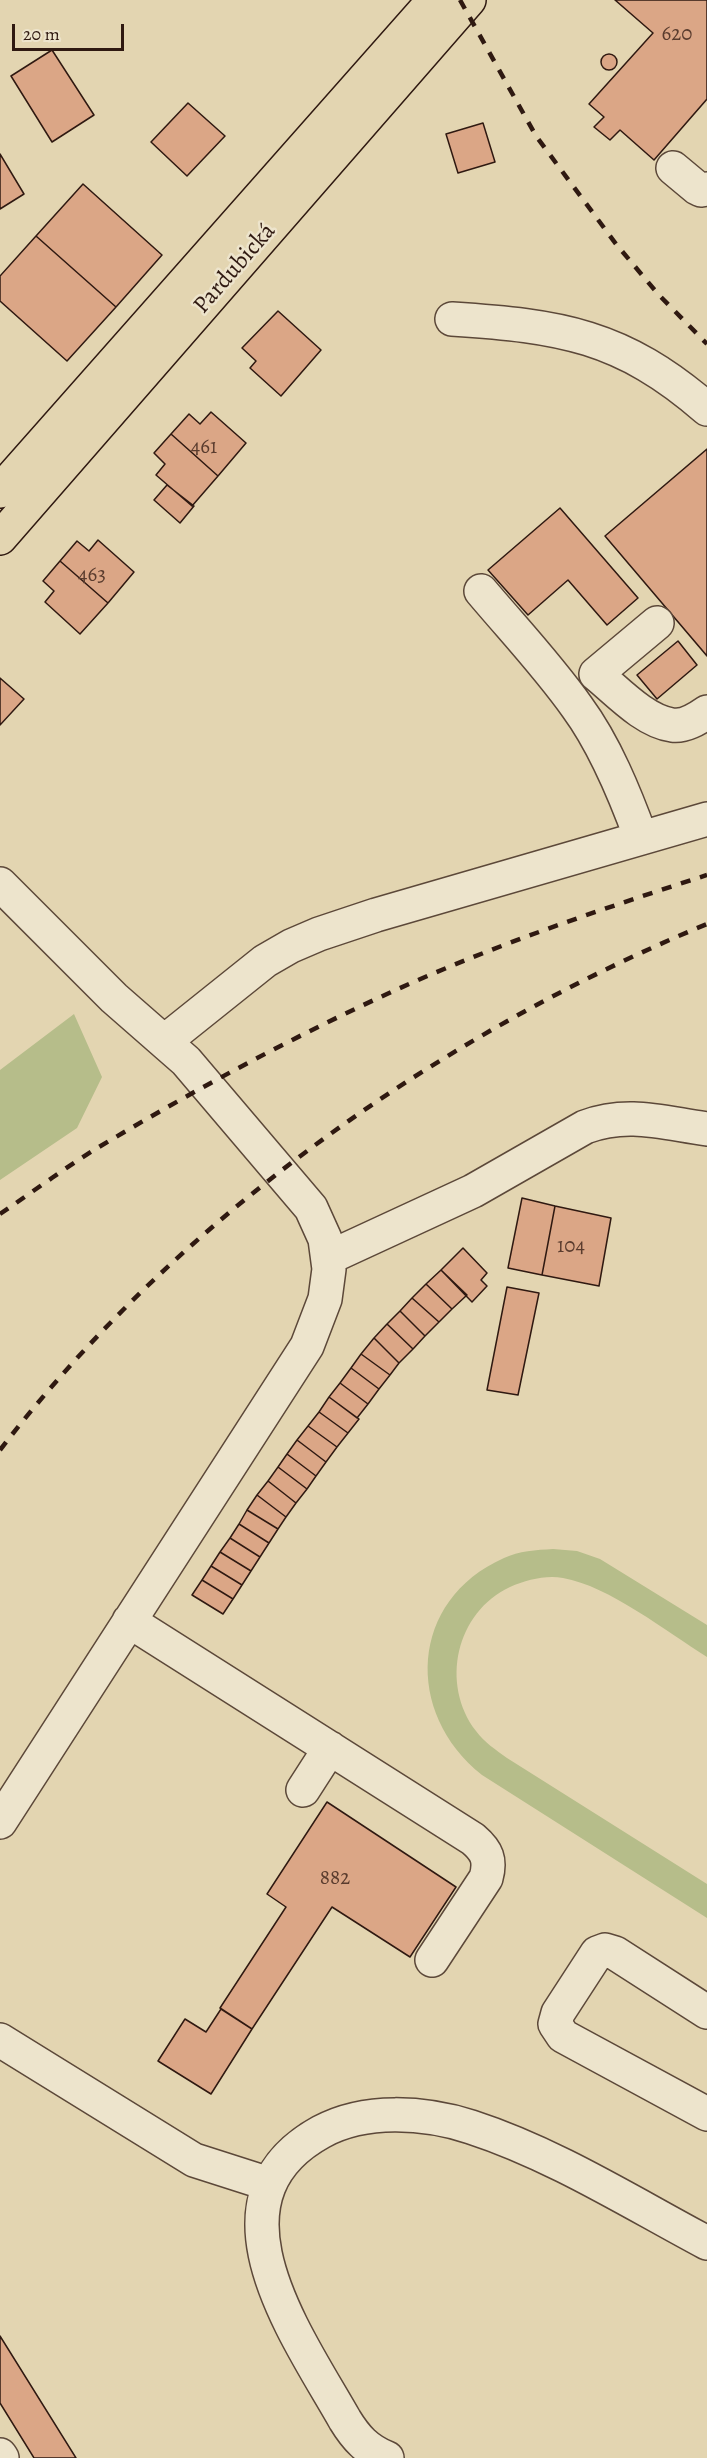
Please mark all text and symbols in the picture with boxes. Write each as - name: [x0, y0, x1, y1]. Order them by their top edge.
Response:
- scale bar: [15, 12, 128, 50]
- text: 20 m: [23, 22, 60, 46]
- house number: 620: [662, 22, 692, 48]
- street label: Pardubická: [188, 218, 282, 320]
- house number: 461: [191, 435, 217, 461]
- house number: 463: [78, 563, 106, 589]
- house number: 104: [557, 1234, 585, 1260]
- house number: 882: [320, 1866, 350, 1892]

